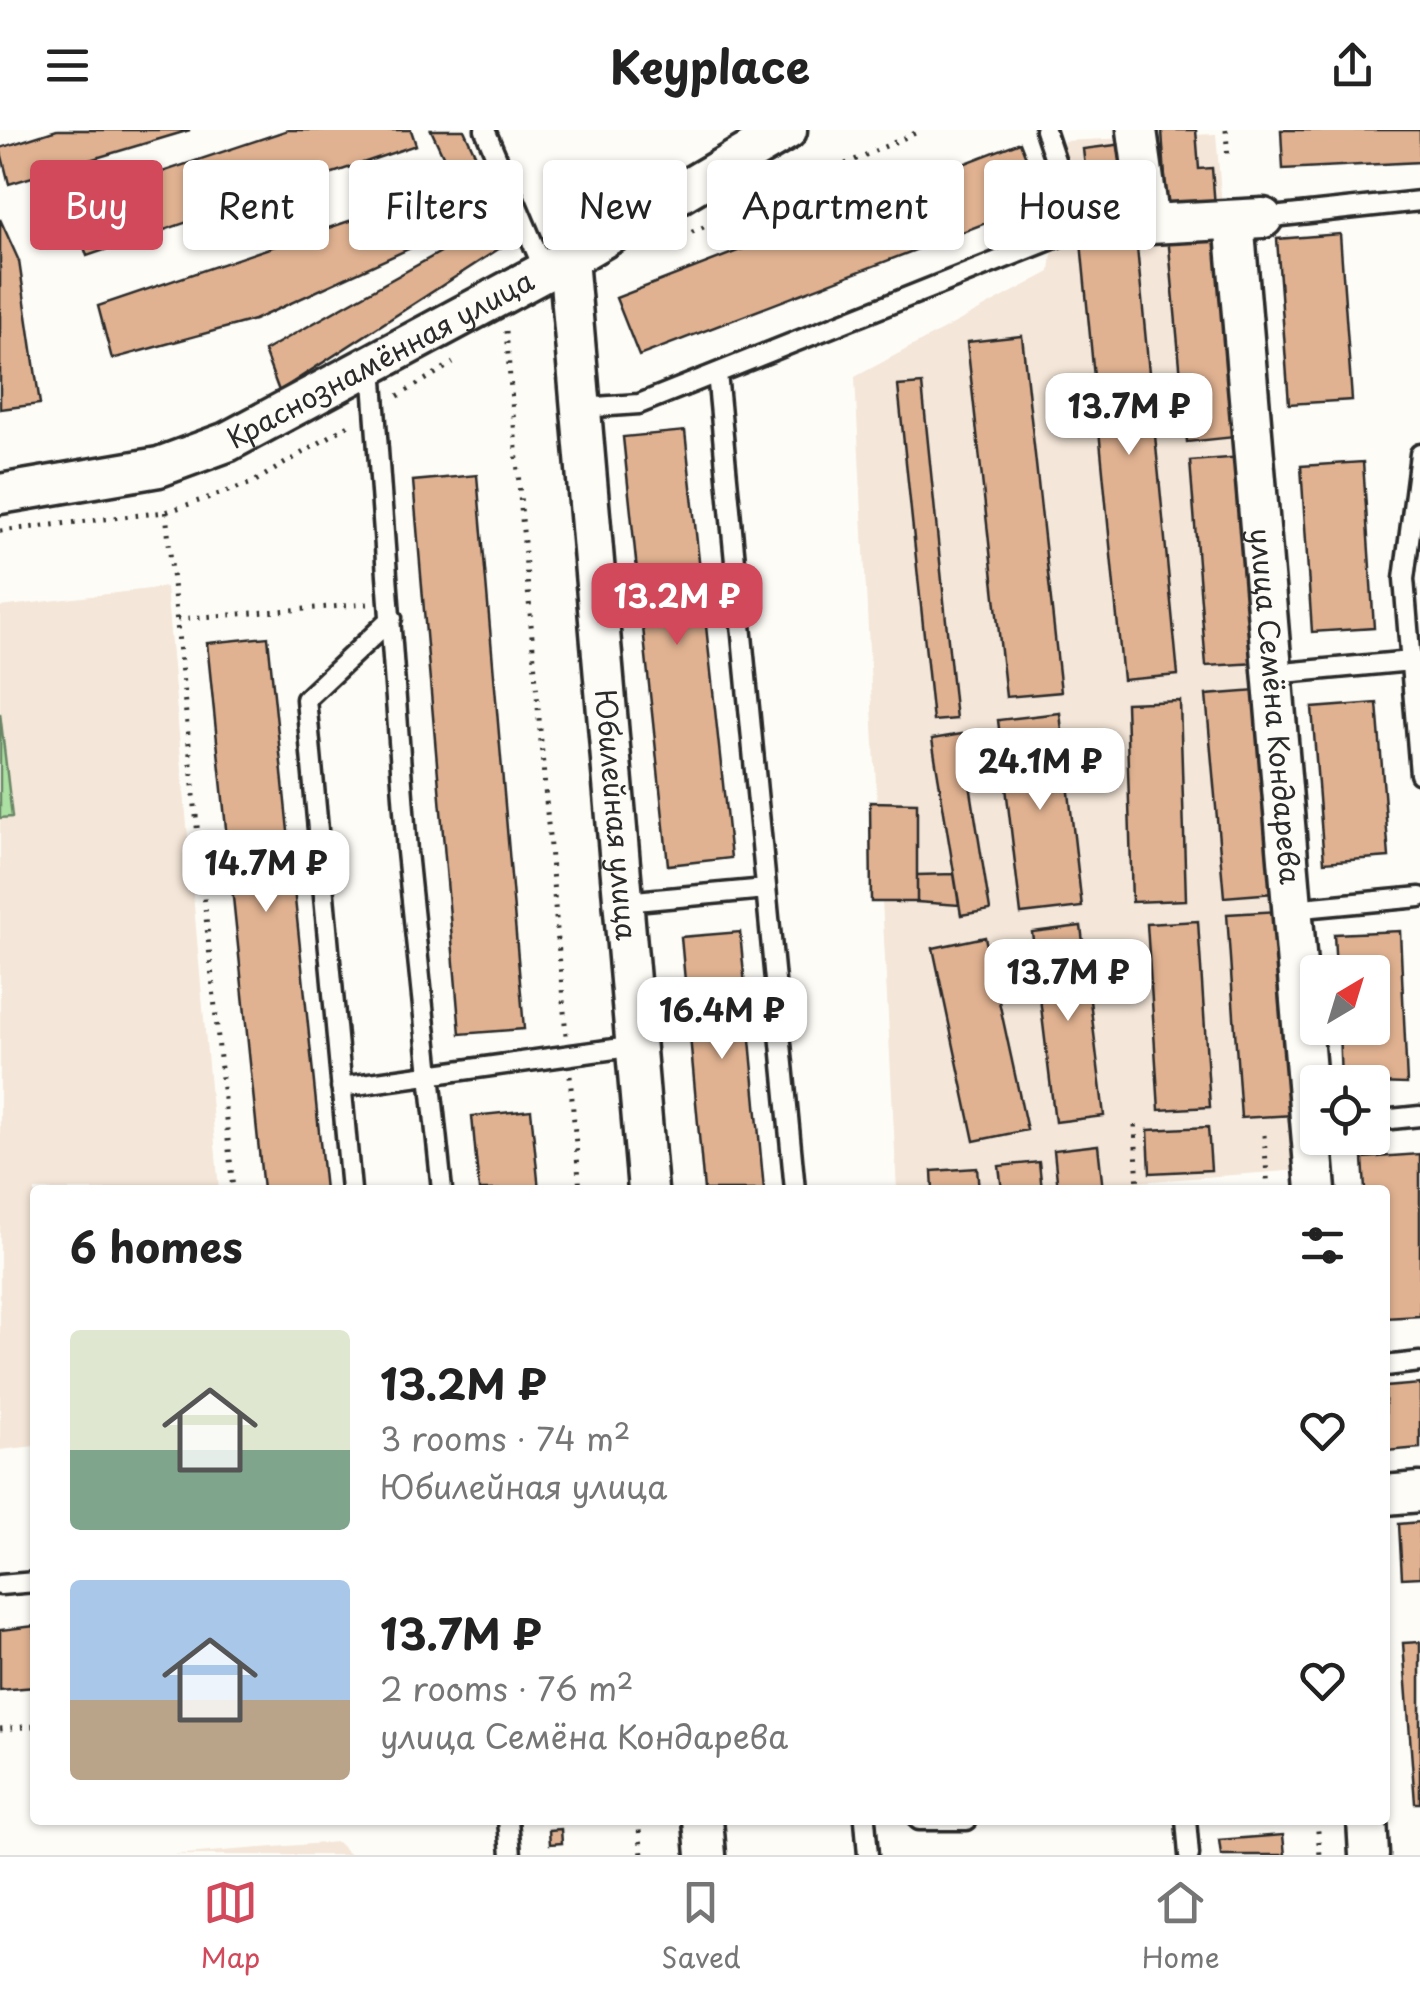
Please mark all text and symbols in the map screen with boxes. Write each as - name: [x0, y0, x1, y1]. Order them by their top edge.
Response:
- text: Keyplace: [610, 31, 810, 99]
- icon: menu: [40, 38, 95, 93]
- icon: share: [1325, 38, 1380, 93]
- chip: Buy: [30, 160, 163, 250]
- chip: Rent: [183, 160, 329, 250]
- chip: Filters: [349, 160, 523, 250]
- chip: New: [543, 160, 687, 250]
- chip: Apartment: [707, 160, 964, 250]
- chip: House: [984, 160, 1156, 250]
- street label: Краснознамённая улица: [219, 258, 541, 458]
- pin: 13.7M ₽: [1037, 373, 1221, 458]
- text: 13.7M ₽: [1067, 381, 1191, 429]
- street label: улица Семёна Кондарева: [1240, 526, 1313, 887]
- pin: 13.2M ₽: [585, 563, 769, 648]
- text: 13.2M ₽: [614, 571, 740, 619]
- street label: Юбилейная улица: [585, 688, 649, 942]
- pin: 24.1M ₽: [948, 728, 1132, 813]
- text: 24.1M ₽: [978, 736, 1102, 784]
- pin: 14.7M ₽: [174, 830, 358, 915]
- text: 14.7M ₽: [204, 838, 328, 886]
- pin: 13.7M ₽: [976, 939, 1160, 1024]
- text: 13.7M ₽: [1006, 947, 1130, 995]
- north arrow: [1300, 955, 1390, 1045]
- map controls: [1300, 955, 1390, 1155]
- pin: 16.4M ₽: [630, 977, 814, 1062]
- text: 16.4M ₽: [659, 985, 785, 1033]
- button: locate: [1300, 1065, 1390, 1155]
- text: 6 homes: [70, 1214, 243, 1277]
- icon: filters: [1295, 1218, 1350, 1273]
- text: 13.2M ₽: [380, 1351, 547, 1414]
- icon: home: [150, 1370, 270, 1490]
- icon: heart: [1295, 1403, 1350, 1458]
- text: 3 rooms · 74 m²: [380, 1414, 630, 1462]
- text: Юбилейная улица: [380, 1462, 667, 1510]
- text: 13.7M ₽: [380, 1601, 542, 1664]
- icon: home: [150, 1620, 270, 1740]
- icon: heart: [1295, 1653, 1350, 1708]
- text: 2 rooms · 76 m²: [380, 1664, 634, 1712]
- text: улица Семёна Кондарева: [380, 1712, 788, 1760]
- tab: Map: [200, 1875, 260, 1978]
- tab: Saved: [661, 1875, 741, 1978]
- tab: Home: [1142, 1875, 1220, 1978]

